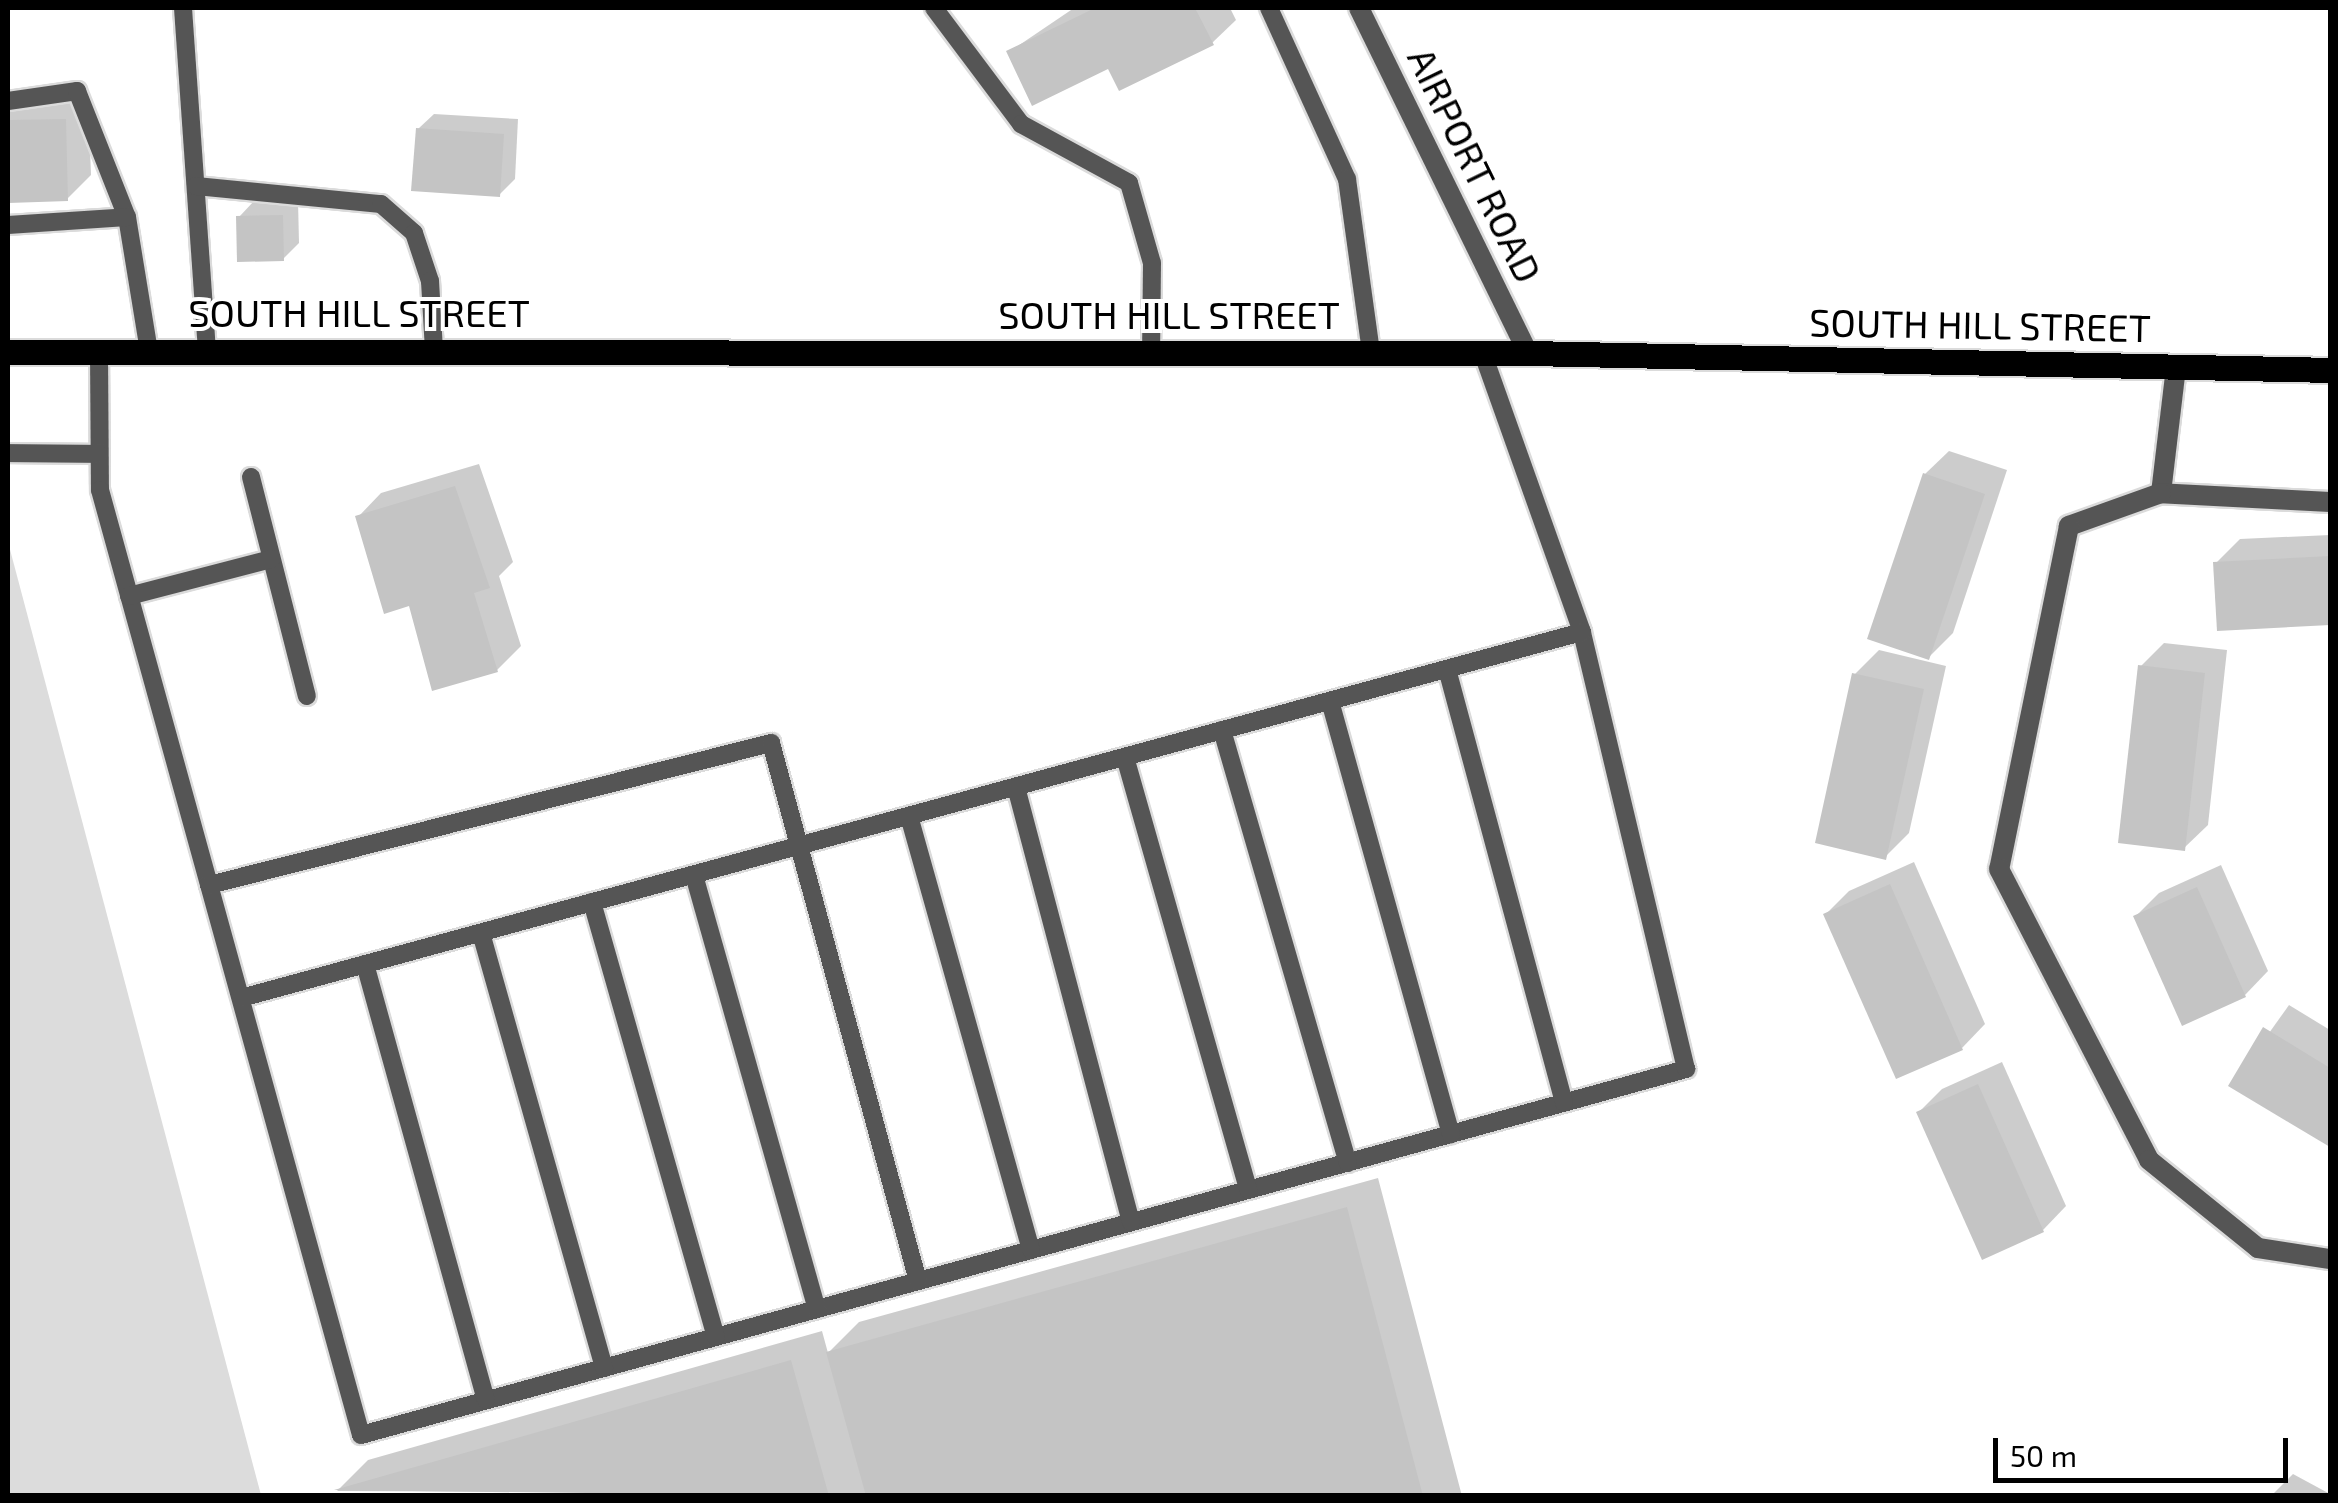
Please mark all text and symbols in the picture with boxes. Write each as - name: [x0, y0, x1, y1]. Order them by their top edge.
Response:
- street label: AIRPORT ROAD: [1398, 40, 1552, 290]
- street label: SOUTH HILL STREET: [188, 290, 530, 336]
- street label: SOUTH HILL STREET: [998, 292, 1340, 338]
- street label: SOUTH HILL STREET: [1808, 299, 2152, 351]
- scale bar: [1998, 1418, 2293, 1480]
- text: 50 m: [2010, 1437, 2077, 1473]

